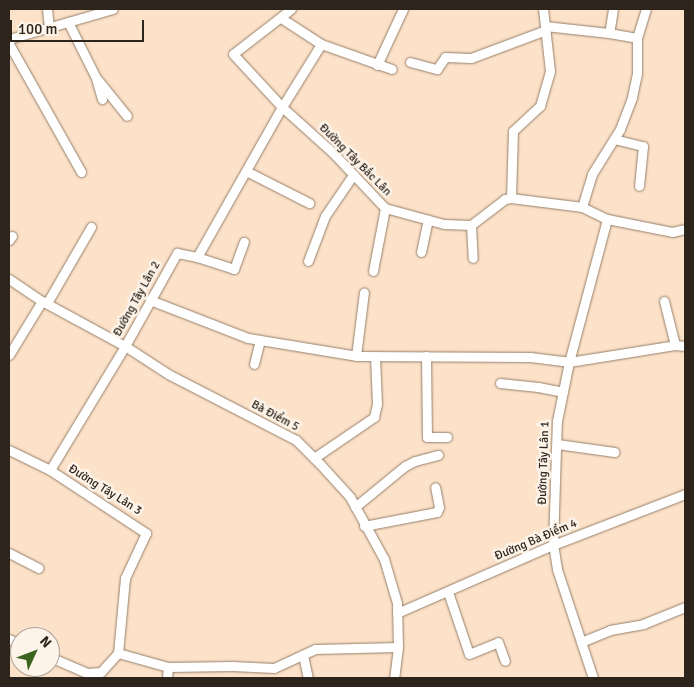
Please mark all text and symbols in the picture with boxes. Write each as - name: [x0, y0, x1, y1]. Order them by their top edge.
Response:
- scale bar: [12, 10, 146, 42]
- text: 100 m: [18, 20, 58, 38]
- street label: Đường Tây Bắc Lân: [316, 121, 394, 199]
- street label: Đường Tây Lân 2: [110, 259, 164, 339]
- street label: Bà Điểm 5: [249, 397, 301, 435]
- street label: Đường Tây Lân 1: [535, 421, 553, 505]
- street label: Đường Tây Lân 3: [66, 462, 144, 518]
- street label: Đường Bà Điểm 4: [493, 516, 579, 564]
- north arrow: [10, 627, 60, 677]
- text: N: [36, 633, 55, 651]

